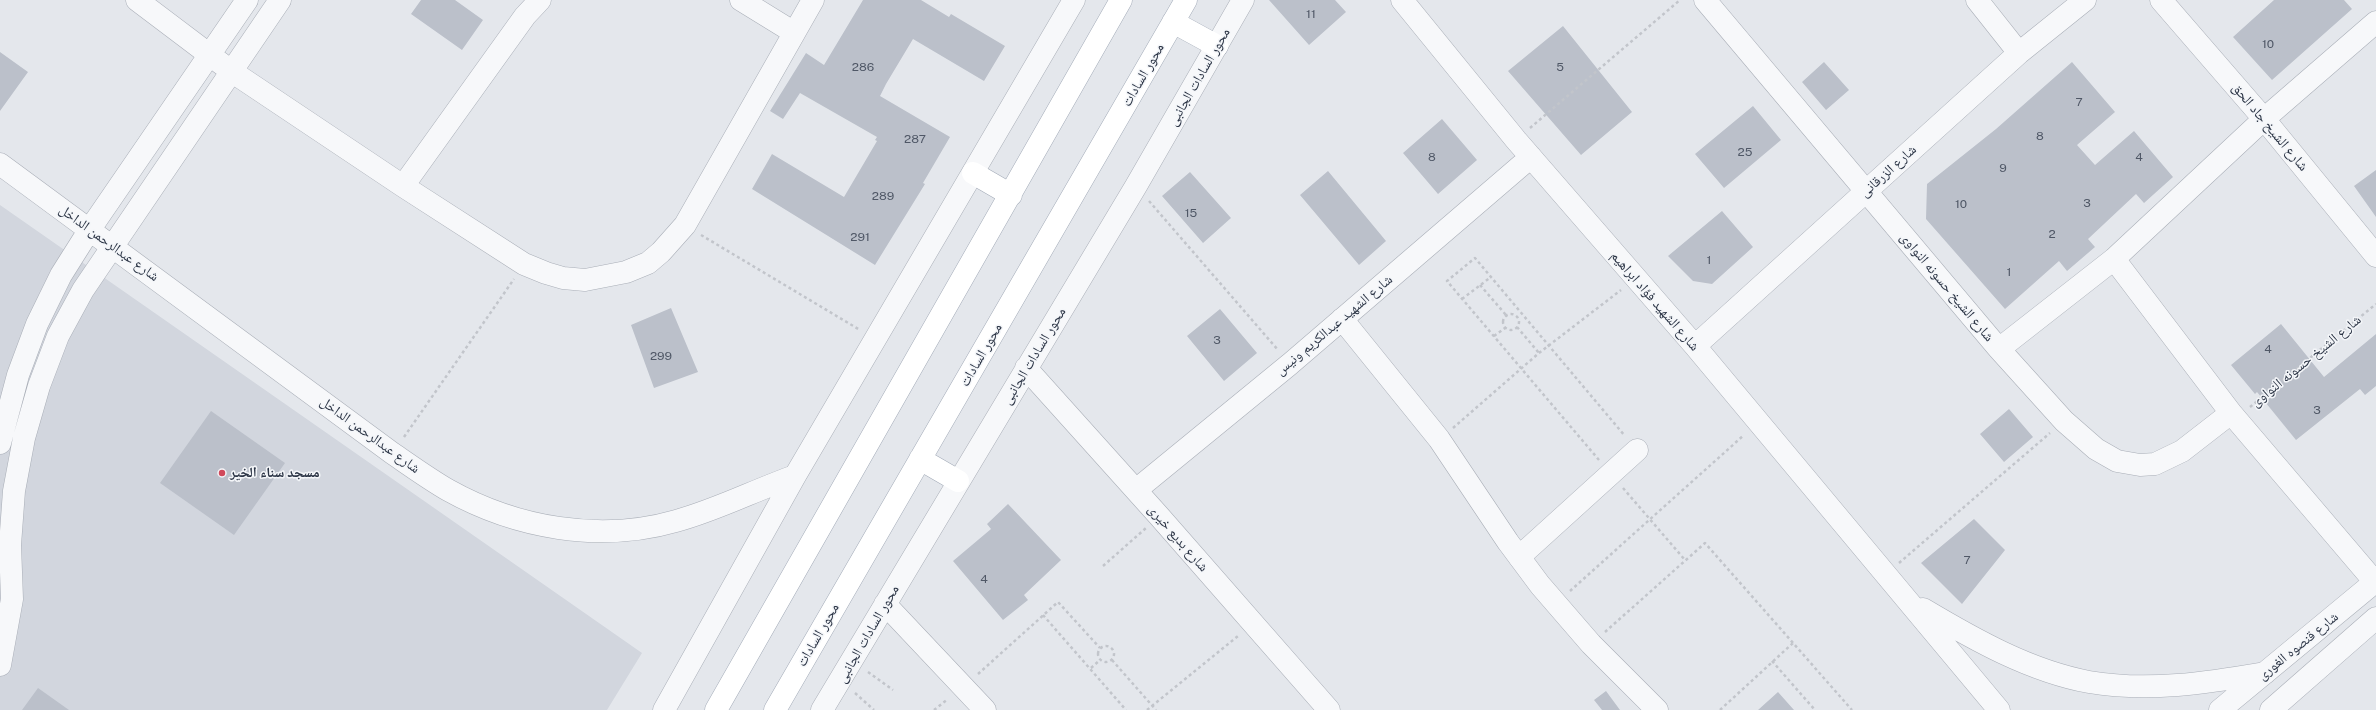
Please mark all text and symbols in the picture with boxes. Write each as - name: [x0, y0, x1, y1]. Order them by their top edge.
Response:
- house number: 11: [1306, 7, 1316, 21]
- street label: محور السادات الجانبى: [1164, 25, 1234, 129]
- house number: 10: [2262, 37, 2274, 51]
- street label: محور السادات: [1118, 40, 1168, 110]
- house number: 286: [852, 60, 874, 74]
- house number: 5: [1556, 60, 1564, 74]
- street label: شارع الشيخ جاد الحق: [2228, 80, 2312, 174]
- house number: 7: [2075, 95, 2083, 109]
- house number: 8: [2036, 129, 2044, 143]
- house number: 287: [904, 132, 926, 146]
- street label: شارع الزرقانى: [1856, 141, 1920, 201]
- house number: 25: [1738, 145, 1752, 159]
- house number: 8: [1428, 150, 1436, 164]
- house number: 4: [2135, 150, 2143, 164]
- house number: 9: [1999, 161, 2007, 175]
- house number: 289: [872, 189, 894, 203]
- house number: 3: [2083, 196, 2091, 210]
- house number: 10: [1955, 197, 1967, 211]
- street label: شارع عبدالرحمن الداخل: [56, 201, 162, 285]
- house number: 15: [1185, 206, 1197, 220]
- house number: 2: [2048, 227, 2056, 241]
- street label: شارع الشيخ حسونه النواوى: [1896, 229, 1998, 345]
- house number: 291: [850, 230, 870, 244]
- street label: شارع الشهيد فؤاد ابراهيم: [1607, 248, 1703, 354]
- house number: 1: [1707, 253, 1711, 267]
- house number: 1: [2007, 265, 2011, 279]
- street label: شارع الشهيد عبدالكريم ونيس: [1272, 271, 1396, 379]
- street label: محور السادات الجانبى: [998, 304, 1070, 408]
- street label: شارع الشيخ حسونه النواوى: [2247, 311, 2365, 411]
- street label: محور السادات: [956, 320, 1006, 390]
- house number: 3: [1213, 333, 1221, 347]
- house number: 4: [2264, 342, 2272, 356]
- house number: 299: [650, 349, 672, 363]
- street label: شارع عبدالرحمن الداخل: [317, 393, 423, 477]
- house number: 3: [2313, 403, 2321, 417]
- place label: مسجد سناء الخير: [230, 465, 320, 481]
- marker: مسجد سناء الخير: [217, 468, 227, 478]
- street label: شارع بديع خيرى: [1144, 501, 1212, 575]
- house number: 7: [1963, 553, 1971, 567]
- house number: 4: [980, 572, 988, 586]
- street label: محور السادات الجانبى: [833, 582, 903, 686]
- street label: محور السادات: [793, 600, 843, 670]
- street label: شارع قنصوه الغورى: [2254, 608, 2342, 684]

